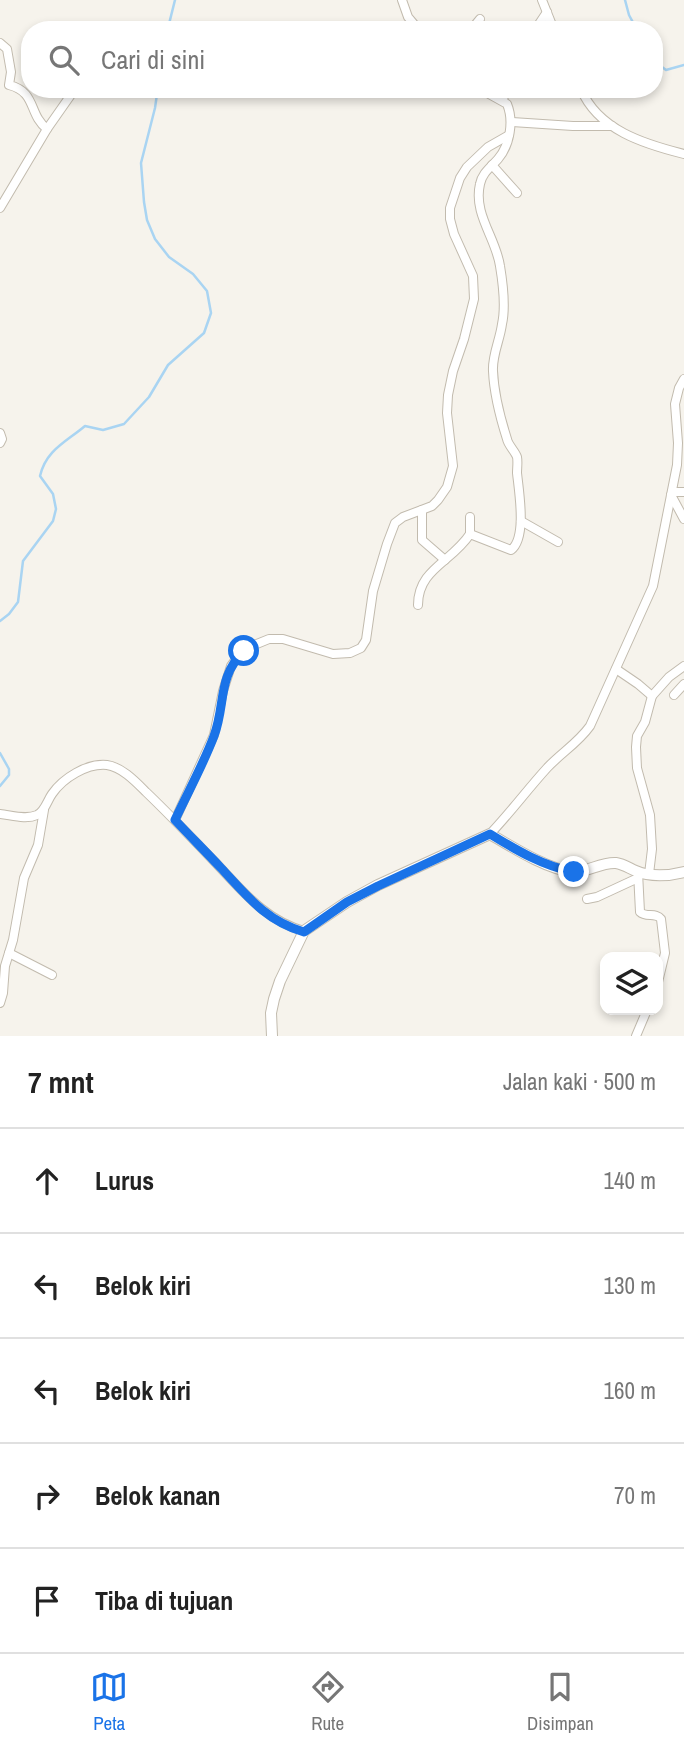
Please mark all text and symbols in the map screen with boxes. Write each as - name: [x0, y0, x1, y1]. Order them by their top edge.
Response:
- search box: [21, 21, 663, 98]
- icon: search: [45, 41, 83, 79]
- text: Cari di sini: [101, 42, 205, 77]
- route start: [228, 635, 259, 666]
- route end: [558, 856, 589, 887]
- map controls: [600, 952, 663, 1015]
- button: layers: [600, 952, 663, 1015]
- text: 7 mnt: [28, 1062, 94, 1102]
- text: Jalan kaki · 500 m: [503, 1066, 656, 1097]
- icon: ahead: [28, 1162, 66, 1200]
- text: Lurus: [95, 1163, 154, 1198]
- text: 140 m: [604, 1165, 656, 1196]
- icon: left: [28, 1267, 66, 1305]
- text: Belok kiri: [95, 1268, 191, 1303]
- text: 130 m: [604, 1270, 656, 1301]
- icon: left: [28, 1372, 66, 1410]
- text: Belok kiri: [95, 1373, 191, 1408]
- text: 160 m: [604, 1375, 656, 1406]
- icon: right: [28, 1477, 66, 1515]
- text: Belok kanan: [95, 1478, 221, 1513]
- text: 70 m: [614, 1480, 656, 1511]
- icon: arrive: [28, 1582, 66, 1620]
- text: Tiba di tujuan: [95, 1583, 233, 1618]
- tab: Peta: [90, 1668, 128, 1736]
- tab: Rute: [309, 1668, 347, 1736]
- tab: Disimpan: [527, 1668, 594, 1736]

